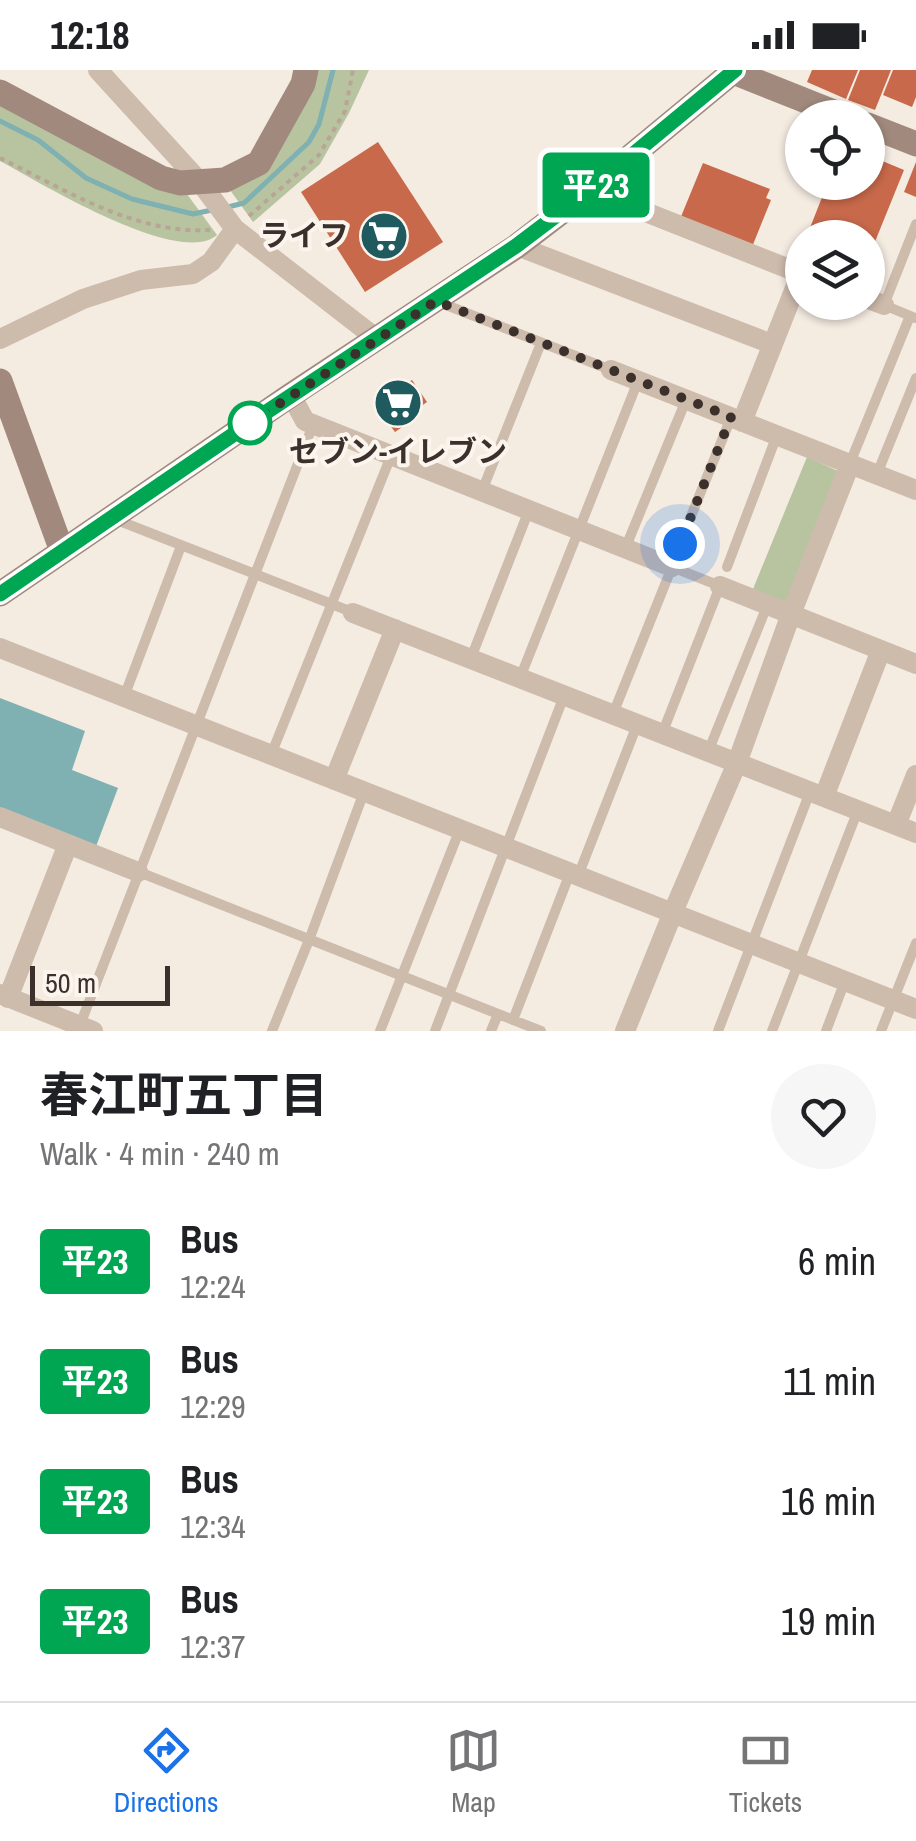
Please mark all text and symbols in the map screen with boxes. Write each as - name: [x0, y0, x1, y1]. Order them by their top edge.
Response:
- text: 12:18: [50, 10, 130, 61]
- map controls: [785, 100, 885, 320]
- button: locate: [785, 100, 885, 200]
- line badge: 平23: [538, 152, 654, 218]
- text: 平23: [563, 162, 629, 209]
- supermarket icon: ライフ: [358, 210, 410, 262]
- place label: ライフ: [259, 215, 349, 255]
- button: layers: [785, 220, 885, 320]
- supermarket icon: セブン-イレブン: [372, 377, 424, 429]
- unlabelled marker: [229, 402, 271, 444]
- place label: セブン-イレブン: [289, 431, 507, 471]
- your location: [655, 519, 705, 569]
- scale bar: [30, 961, 170, 1006]
- text: 50 m: [45, 964, 96, 1002]
- text: 春江町五丁目: [40, 1062, 328, 1127]
- button: heart: [771, 1064, 876, 1169]
- text: Walk · 4 min · 240 m: [40, 1132, 280, 1175]
- text: Bus: [180, 1214, 239, 1265]
- text: 6 min: [798, 1236, 876, 1287]
- text: 平23: [62, 1238, 128, 1285]
- text: 12:24: [180, 1265, 246, 1308]
- text: Bus: [180, 1334, 239, 1385]
- text: 11 min: [783, 1356, 876, 1407]
- text: 平23: [62, 1358, 128, 1405]
- text: 12:29: [180, 1385, 246, 1428]
- text: Bus: [180, 1454, 239, 1505]
- text: 16 min: [781, 1476, 876, 1527]
- text: 平23: [62, 1478, 128, 1525]
- text: 12:34: [180, 1505, 246, 1548]
- text: Bus: [180, 1574, 239, 1625]
- text: 19 min: [781, 1596, 876, 1647]
- text: 平23: [62, 1598, 128, 1645]
- text: 12:37: [180, 1625, 246, 1668]
- tab: Directions: [114, 1723, 218, 1821]
- tab: Map: [446, 1723, 501, 1821]
- tab: Tickets: [729, 1723, 802, 1821]

